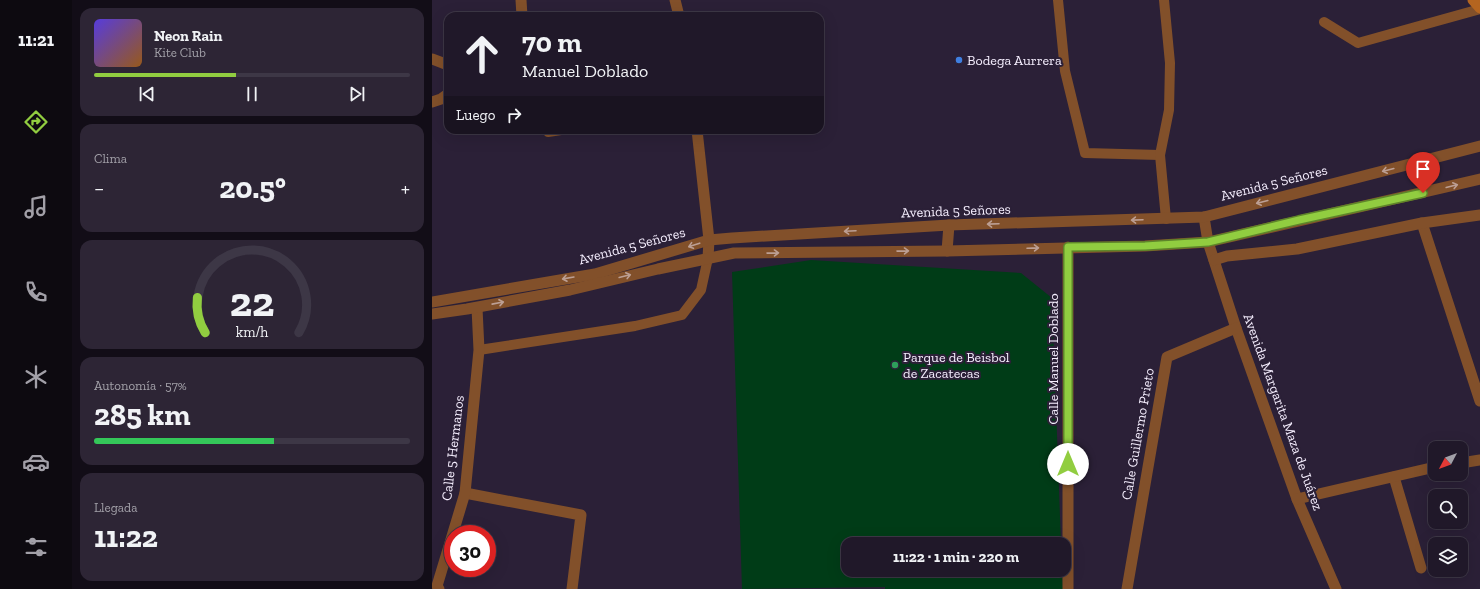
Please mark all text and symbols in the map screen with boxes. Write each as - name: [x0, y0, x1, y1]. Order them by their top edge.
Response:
- text: 70 m: [522, 26, 582, 59]
- text: Neon Rain: [154, 27, 222, 45]
- icon: ahead: [456, 28, 508, 80]
- text: 11:21: [18, 29, 54, 51]
- text: Kite Club: [154, 45, 206, 60]
- place label: Bodega Aurrera: [967, 52, 1062, 69]
- marker: Bodega Aurrera: [954, 55, 964, 65]
- text: Manuel Doblado: [522, 60, 648, 82]
- icon: previous: [136, 83, 158, 105]
- icon: pause: [241, 83, 263, 105]
- icon: next: [346, 83, 368, 105]
- icon: right: [503, 104, 525, 126]
- text: Luego: [456, 106, 495, 124]
- icon: directions: [22, 108, 50, 136]
- text: Clima: [94, 151, 127, 166]
- pin: [1406, 152, 1440, 193]
- icon: arrive: [1412, 158, 1434, 180]
- street label: Avenida 5 Señores: [1219, 161, 1329, 205]
- one-way arrow: [1382, 167, 1395, 174]
- text: 20.5°: [219, 170, 286, 206]
- text: −: [94, 175, 104, 202]
- text: +: [401, 175, 410, 202]
- one-way arrow: [1445, 181, 1458, 189]
- icon: music: [22, 193, 50, 221]
- one-way arrow: [1256, 199, 1269, 206]
- street label: Avenida 5 Señores: [901, 201, 1011, 221]
- one-way arrow: [1131, 216, 1144, 224]
- one-way arrow: [987, 220, 1000, 228]
- street label: Avenida 5 Señores: [577, 224, 687, 268]
- one-way arrow: [844, 227, 857, 235]
- one-way arrow: [688, 242, 700, 250]
- one-way arrow: [1026, 244, 1039, 252]
- one-way arrow: [896, 247, 909, 255]
- one-way arrow: [766, 249, 779, 256]
- one-way arrow: [618, 272, 631, 280]
- one-way arrow: [562, 274, 575, 282]
- text: 22: [230, 276, 274, 326]
- icon: phone: [22, 278, 50, 306]
- street label: Calle Manuel Doblado: [1045, 293, 1062, 425]
- one-way arrow: [491, 299, 504, 307]
- street label: Avenida Margarita Maza de Juárez: [1239, 311, 1327, 513]
- text: km/h: [236, 323, 268, 340]
- place label: Parque de Beisbol de Zacatecas: [903, 349, 1010, 382]
- marker: Parque de Beisbol de Zacatecas: [890, 360, 900, 370]
- icon: climate: [22, 363, 50, 391]
- street label: Calle Guillermo Prieto: [1118, 367, 1158, 501]
- text: Autonomía · 57%: [94, 378, 187, 393]
- street label: Calle 5 Hermanos: [438, 394, 468, 502]
- text: 285 km: [94, 397, 190, 433]
- north arrow: [1428, 441, 1468, 481]
- map controls: [1428, 441, 1468, 577]
- position arrow: [1047, 443, 1089, 485]
- icon: car: [22, 448, 50, 476]
- button: search: [1428, 489, 1468, 529]
- text: Llegada: [94, 500, 137, 515]
- text: 11:22: [94, 519, 158, 555]
- speed limit sign: 30: [444, 525, 496, 577]
- icon: filters: [22, 533, 50, 561]
- button: layers: [1428, 537, 1468, 577]
- text: 11:22 · 1 min · 220 m: [893, 548, 1019, 566]

